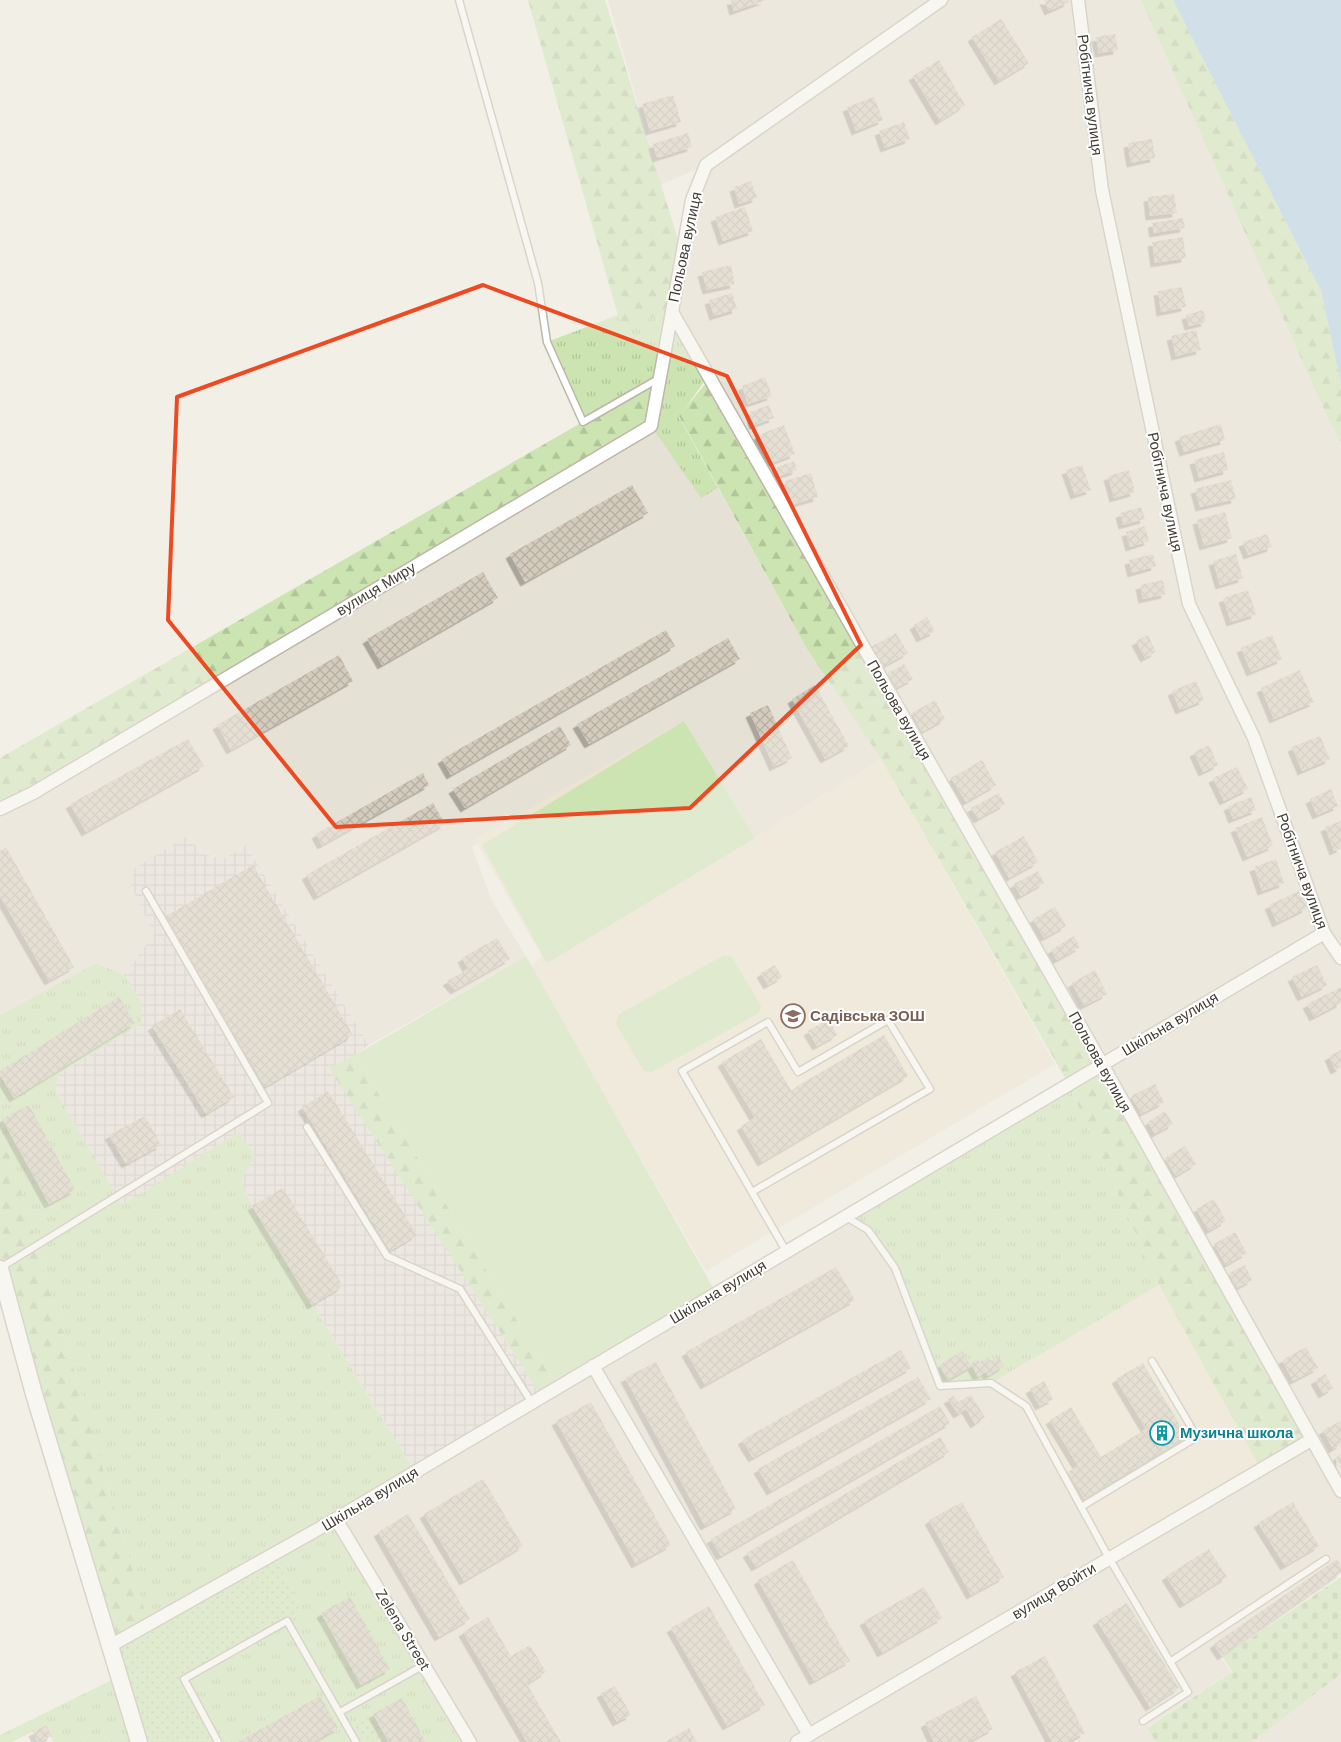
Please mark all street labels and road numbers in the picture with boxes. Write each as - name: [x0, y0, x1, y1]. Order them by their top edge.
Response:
- street label: Робітнича вулиця: [1073, 33, 1107, 157]
- street label: Польова вулиця: [664, 190, 706, 304]
- street label: Робітнича вулиця: [1143, 430, 1187, 554]
- street label: вулиця Миру: [333, 557, 420, 621]
- street label: Польова вулиця: [862, 656, 936, 764]
- street label: Робітнича вулиця: [1272, 810, 1332, 932]
- street label: Шкільна вулиця: [1118, 987, 1222, 1061]
- street label: Польова вулиця: [1064, 1008, 1136, 1116]
- street label: Шкільна вулиця: [666, 1255, 770, 1329]
- street label: Шкільна вулиця: [318, 1462, 422, 1536]
- street label: вулиця Войти: [1008, 1558, 1100, 1624]
- street label: Zelena Street: [371, 1586, 435, 1675]

